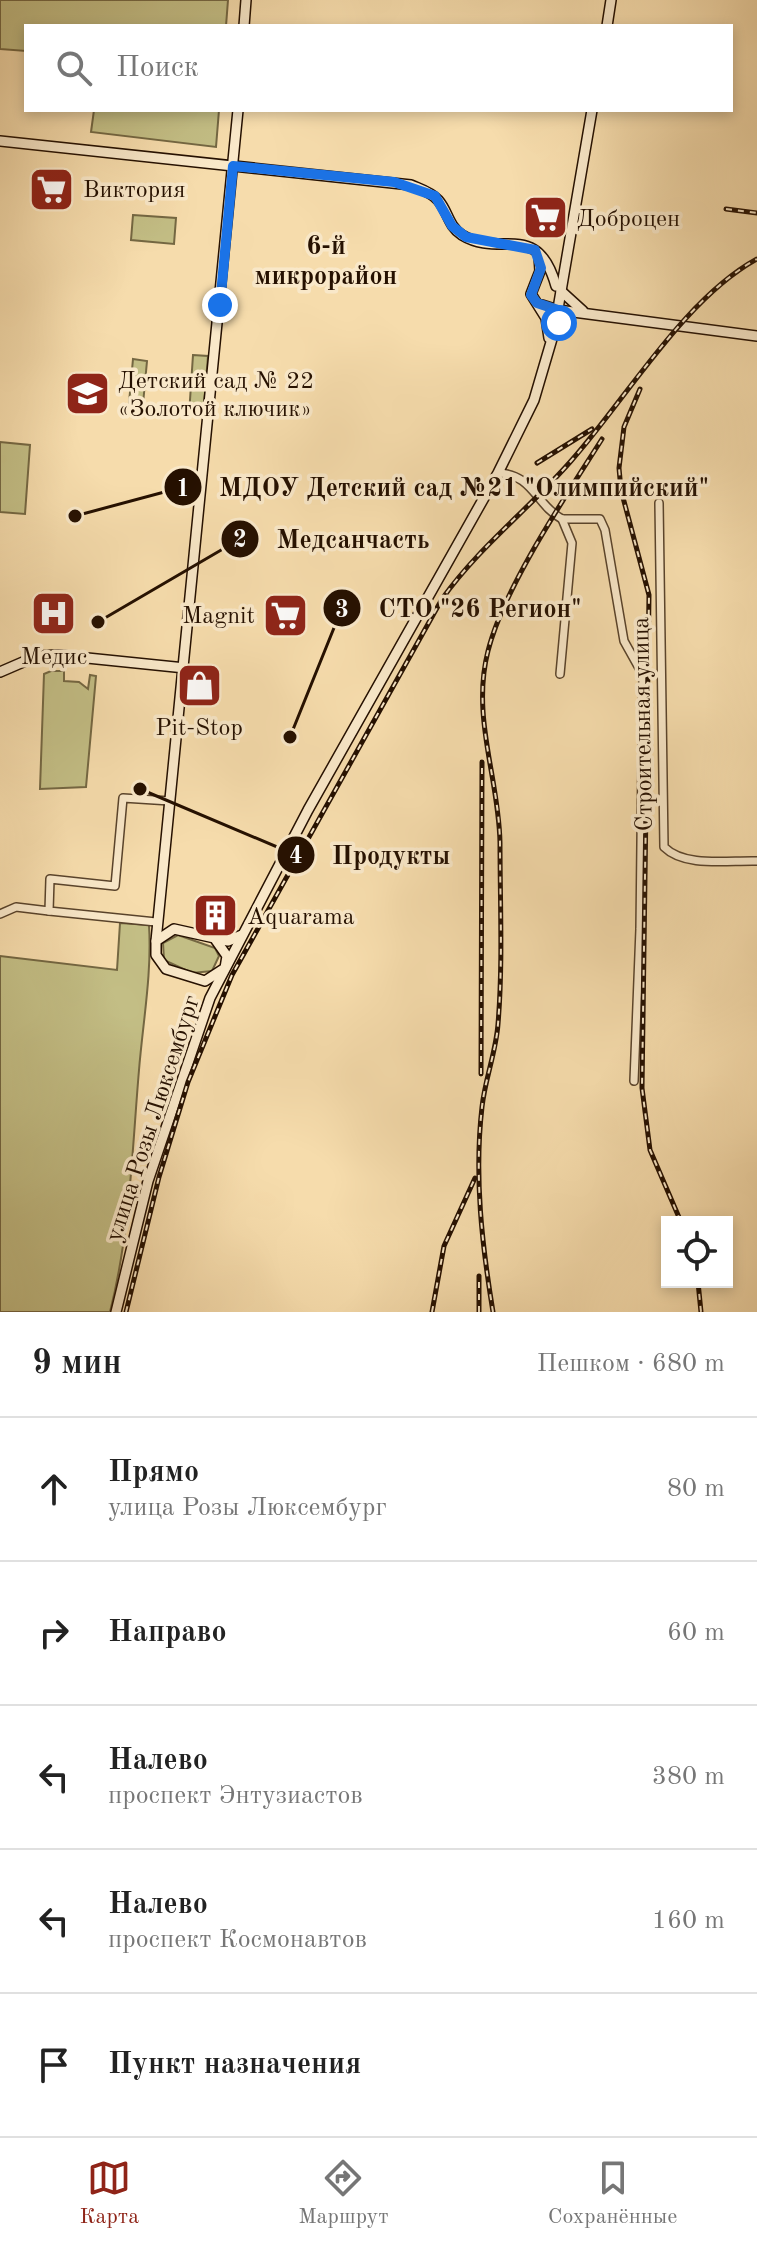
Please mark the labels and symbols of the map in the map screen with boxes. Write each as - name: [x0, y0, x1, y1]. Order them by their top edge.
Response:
- supermarket icon: Виктория: [28, 165, 76, 213]
- place label: Виктория: [83, 179, 186, 203]
- supermarket icon: Доброцен: [522, 194, 570, 242]
- place label: Доброцен: [577, 208, 680, 232]
- district label: 6-й микрорайон: [255, 234, 397, 290]
- route end: [202, 287, 238, 323]
- route start: [541, 305, 577, 341]
- school or university icon: Детский сад № 22 «Золотой ключик»: [63, 370, 111, 418]
- place label: Детский сад № 22 «Золотой ключик»: [118, 370, 314, 422]
- callout: МДОУ Детский сад №21 "Олимпийский": [163, 462, 725, 512]
- text: МДОУ Детский сад №21 "Олимпийский": [219, 476, 709, 502]
- text: 1: [176, 478, 190, 502]
- callout: Медсанчасть: [220, 514, 445, 564]
- text: Медсанчасть: [276, 528, 430, 554]
- text: 2: [233, 529, 247, 553]
- callout: СТО "26 Регион": [322, 583, 597, 633]
- hospital icon: Медис: [30, 590, 78, 638]
- supermarket icon: Magnit: [262, 591, 310, 639]
- text: СТО "26 Регион": [378, 597, 582, 623]
- text: 3: [335, 599, 349, 623]
- place label: Magnit: [182, 605, 255, 629]
- street label: Строительная улица: [630, 616, 658, 831]
- place label: Медис: [21, 646, 87, 670]
- shop icon: Pit-Stop: [175, 661, 223, 709]
- place label: Pit-Stop: [155, 717, 243, 741]
- callout: Продукты: [276, 830, 466, 880]
- text: Продукты: [332, 844, 450, 870]
- text: 4: [289, 845, 303, 869]
- building icon: Aquarama: [192, 892, 240, 940]
- place label: Aquarama: [247, 906, 355, 930]
- street label: улица Розы Люксембург: [103, 992, 205, 1245]

